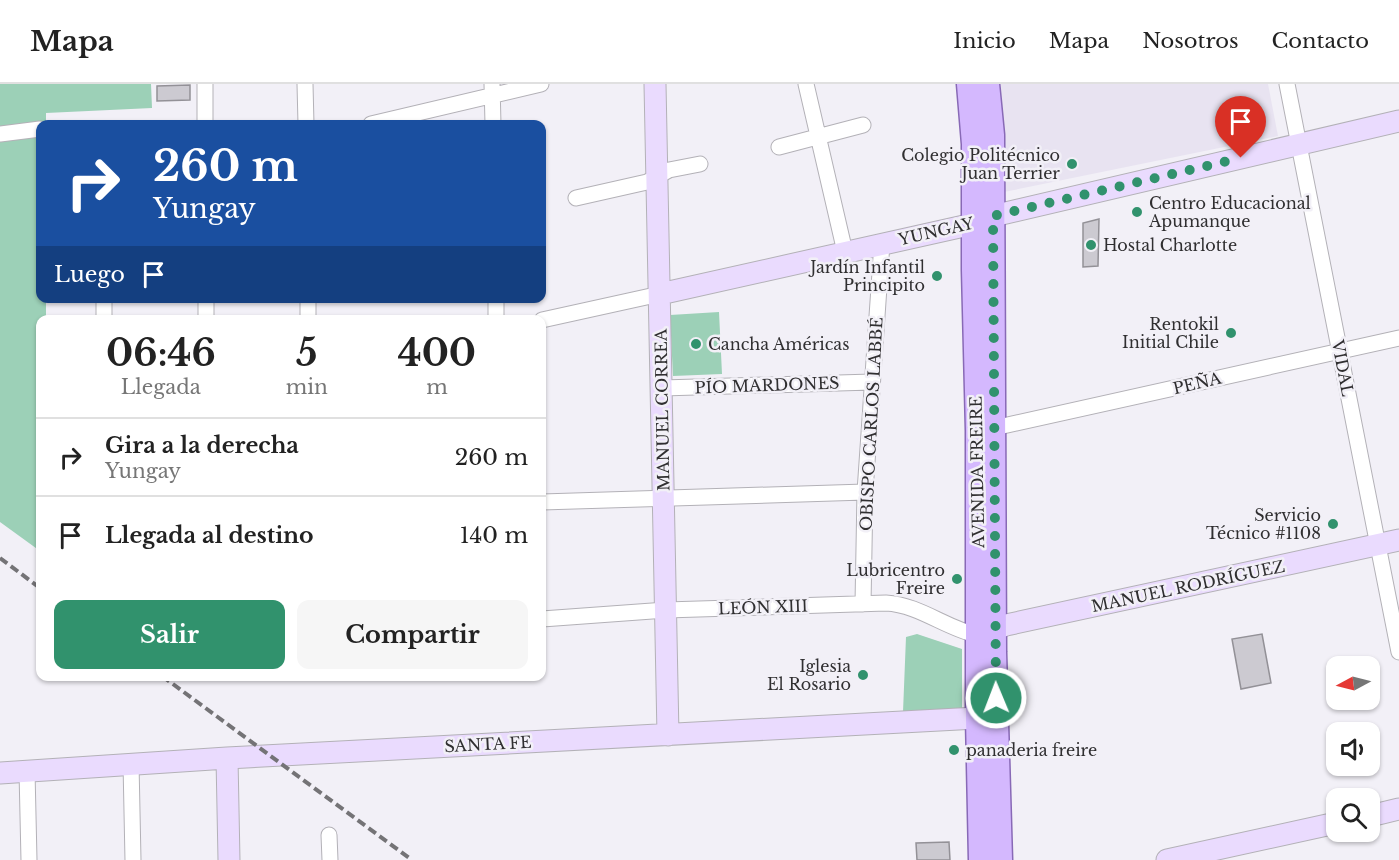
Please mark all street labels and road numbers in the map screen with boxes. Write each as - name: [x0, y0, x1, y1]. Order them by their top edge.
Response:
- street label: YUNGAY: [896, 213, 976, 250]
- street label: OBISPO CARLOS LABBÉ: [855, 317, 887, 531]
- street label: MANUEL CORREA: [651, 328, 673, 491]
- street label: VIDAL: [1328, 337, 1358, 398]
- street label: PEÑA: [1171, 367, 1224, 398]
- street label: PÍO MARDONES: [694, 372, 840, 398]
- street label: AVENIDA FREIRE: [966, 396, 988, 549]
- street label: MANUEL RODRÍGUEZ: [1089, 556, 1287, 616]
- street label: LEÓN XIII: [718, 595, 808, 619]
- street label: SANTA FE: [444, 732, 532, 756]

